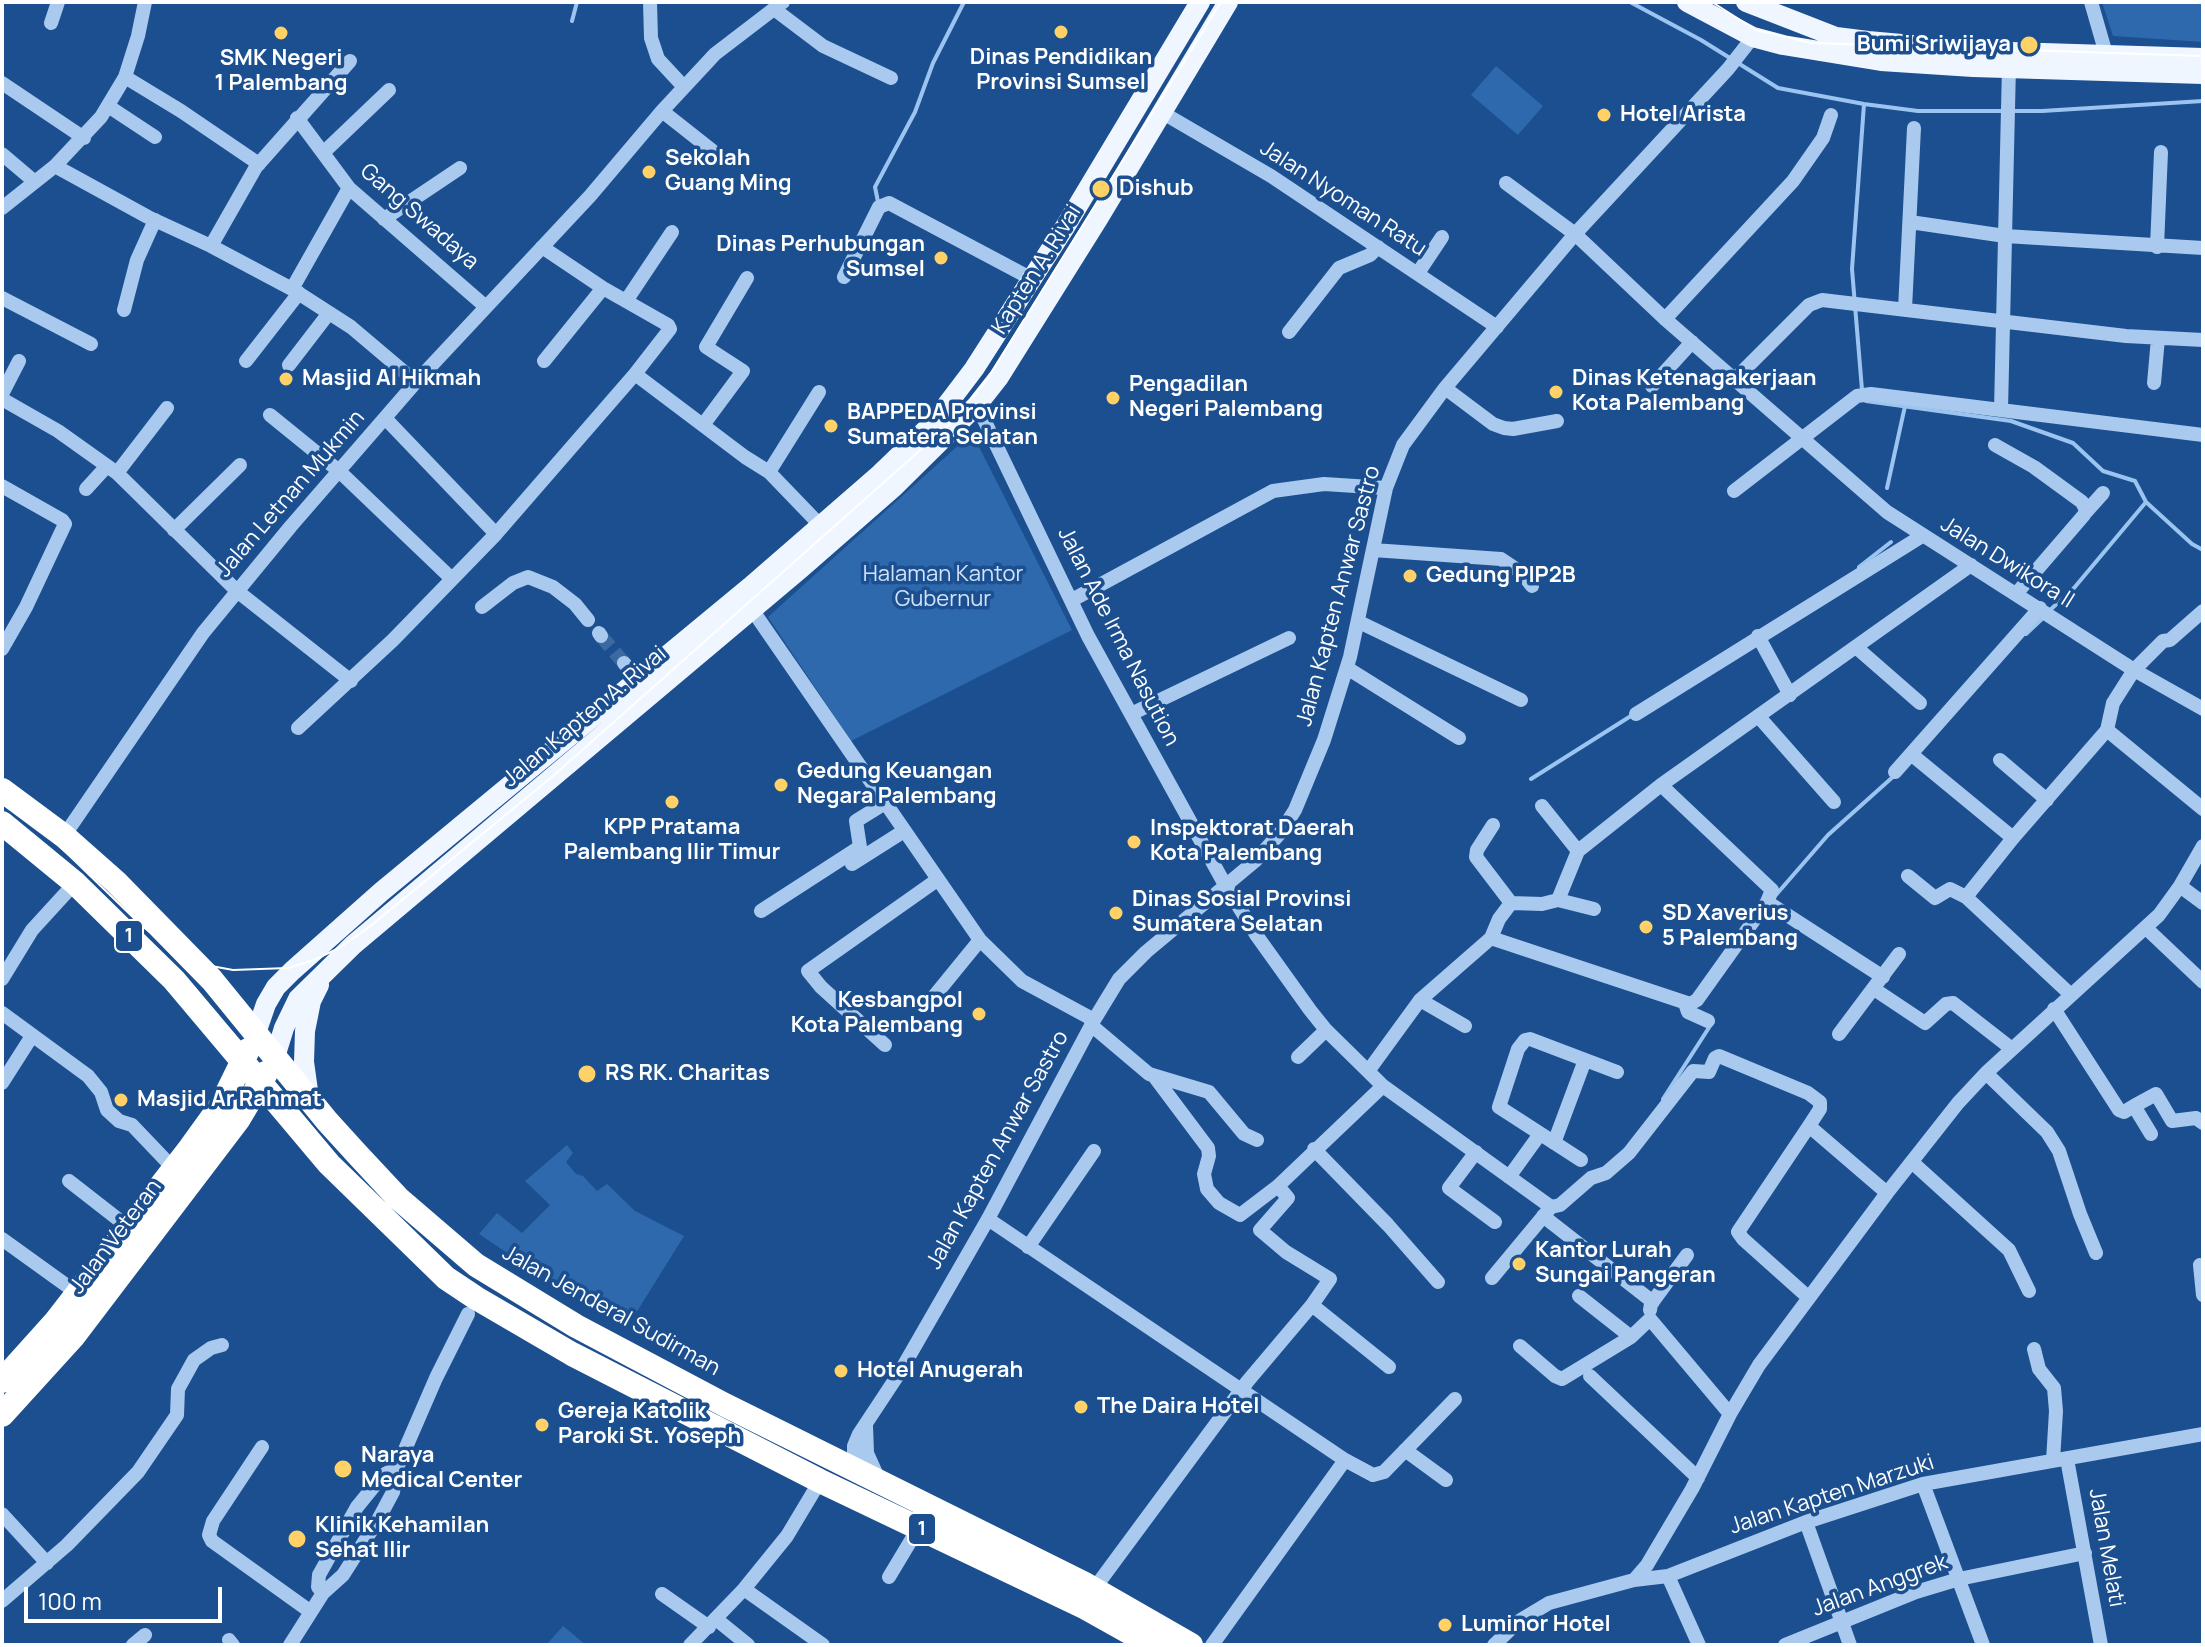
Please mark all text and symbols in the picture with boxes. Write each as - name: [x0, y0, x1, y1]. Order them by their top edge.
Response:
- marker: Dinas Pendidikan Provinsi Sumsel: [1052, 23, 1070, 41]
- marker: SMK Negeri 1 Palembang: [272, 24, 290, 42]
- place label: Bumi Sriwijaya: [1857, 32, 2011, 58]
- marker: Bumi Sriwijaya: [2018, 34, 2040, 56]
- place label: Dinas Pendidikan Provinsi Sumsel: [970, 45, 1152, 96]
- place label: SMK Negeri 1 Palembang: [215, 46, 347, 98]
- place label: Hotel Arista: [1620, 102, 1746, 128]
- marker: Hotel Arista: [1595, 106, 1613, 124]
- street label: Jalan Nyoman Ratu: [1255, 135, 1431, 263]
- place label: Sekolah Guang Ming: [665, 146, 792, 198]
- street label: Gang Swadaya: [354, 158, 484, 276]
- marker: Sekolah Guang Ming: [640, 163, 658, 181]
- place label: Dishub: [1119, 176, 1194, 202]
- marker: Dishub: [1090, 178, 1112, 200]
- street label: Kapten A. Rivai: [987, 200, 1087, 340]
- place label: Dinas Perhubungan Sumsel: [716, 232, 925, 284]
- marker: Dinas Perhubungan Sumsel: [932, 249, 950, 267]
- place label: Masjid Al Hikmah: [302, 366, 481, 392]
- place label: Dinas Ketenagakerjaan Kota Palembang: [1572, 366, 1817, 418]
- marker: Masjid Al Hikmah: [277, 370, 295, 388]
- place label: Pengadilan Negeri Palembang: [1129, 372, 1323, 424]
- marker: Dinas Ketenagakerjaan Kota Palembang: [1547, 383, 1565, 401]
- marker: Pengadilan Negeri Palembang: [1104, 389, 1122, 407]
- place label: BAPPEDA Provinsi Sumatera Selatan: [847, 400, 1038, 452]
- street label: Jalan Letnan Mukmin: [211, 405, 371, 583]
- marker: BAPPEDA Provinsi Sumatera Selatan: [822, 417, 840, 435]
- street label: Jalan Kapten Anwar Sastro: [1291, 463, 1387, 729]
- street label: Jalan Dwikora II: [1935, 511, 2079, 615]
- street label: Jalan Ade Irma Nasution: [1051, 523, 1185, 751]
- park label: Halaman Kantor Gubernur: [863, 562, 1023, 614]
- place label: Gedung PIP2B: [1426, 563, 1576, 589]
- marker: Gedung PIP2B: [1401, 567, 1419, 585]
- street label: Jalan Kapten A. Rivai: [498, 641, 672, 793]
- place label: Gedung Keuangan Negara Palembang: [797, 759, 997, 810]
- marker: Gedung Keuangan Negara Palembang: [772, 776, 790, 794]
- marker: KPP Pratama Palembang Ilir Timur: [663, 793, 681, 811]
- place label: KPP Pratama Palembang Ilir Timur: [564, 815, 780, 866]
- place label: Inspektorat Daerah Kota Palembang: [1150, 816, 1354, 868]
- marker: Inspektorat Daerah Kota Palembang: [1125, 833, 1143, 851]
- place label: Dinas Sosial Provinsi Sumatera Selatan: [1132, 887, 1351, 938]
- place label: SD Xaverius 5 Palembang: [1662, 901, 1798, 952]
- marker: Dinas Sosial Provinsi Sumatera Selatan: [1107, 904, 1125, 922]
- marker: SD Xaverius 5 Palembang: [1637, 918, 1655, 936]
- road number: 1: [115, 920, 143, 952]
- place label: Kesbangpol Kota Palembang: [791, 988, 963, 1040]
- marker: Kesbangpol Kota Palembang: [970, 1005, 988, 1023]
- street label: Jalan Kapten Anwar Sastro: [921, 1026, 1075, 1274]
- place label: RS RK. Charitas: [605, 1061, 770, 1087]
- marker: RS RK. Charitas: [576, 1063, 598, 1085]
- place label: Masjid Ar Rahmat: [137, 1087, 322, 1113]
- marker: Masjid Ar Rahmat: [112, 1091, 130, 1109]
- street label: Jalan Veteran: [65, 1175, 167, 1299]
- place label: Kantor Lurah Sungai Pangeran: [1535, 1238, 1716, 1290]
- street label: Jalan Jenderal Sudirman: [498, 1240, 724, 1382]
- marker: Kantor Lurah Sungai Pangeran: [1510, 1255, 1528, 1273]
- place label: Hotel Anugerah: [857, 1358, 1023, 1384]
- marker: Hotel Anugerah: [832, 1362, 850, 1380]
- place label: The Daira Hotel: [1097, 1394, 1259, 1420]
- marker: The Daira Hotel: [1072, 1398, 1090, 1416]
- place label: Gereja Katolik Paroki St. Yoseph: [558, 1399, 741, 1450]
- marker: Gereja Katolik Paroki St. Yoseph: [533, 1416, 551, 1434]
- place label: Naraya Medical Center: [361, 1443, 522, 1494]
- street label: Jalan Kapten Marzuki: [1726, 1449, 1938, 1541]
- marker: Naraya Medical Center: [332, 1458, 354, 1480]
- street label: Jalan Melati: [2083, 1487, 2129, 1609]
- place label: Klinik Kehamilan Sehat Ilir: [315, 1513, 489, 1564]
- road number: 1: [908, 1513, 936, 1545]
- marker: Klinik Kehamilan Sehat Ilir: [286, 1528, 308, 1550]
- street label: Jalan Anggrek: [1809, 1549, 1951, 1623]
- scale bar: [28, 1571, 226, 1621]
- text: 100 m: [38, 1584, 102, 1617]
- place label: Luminor Hotel: [1461, 1612, 1611, 1638]
- marker: Luminor Hotel: [1436, 1616, 1454, 1634]

